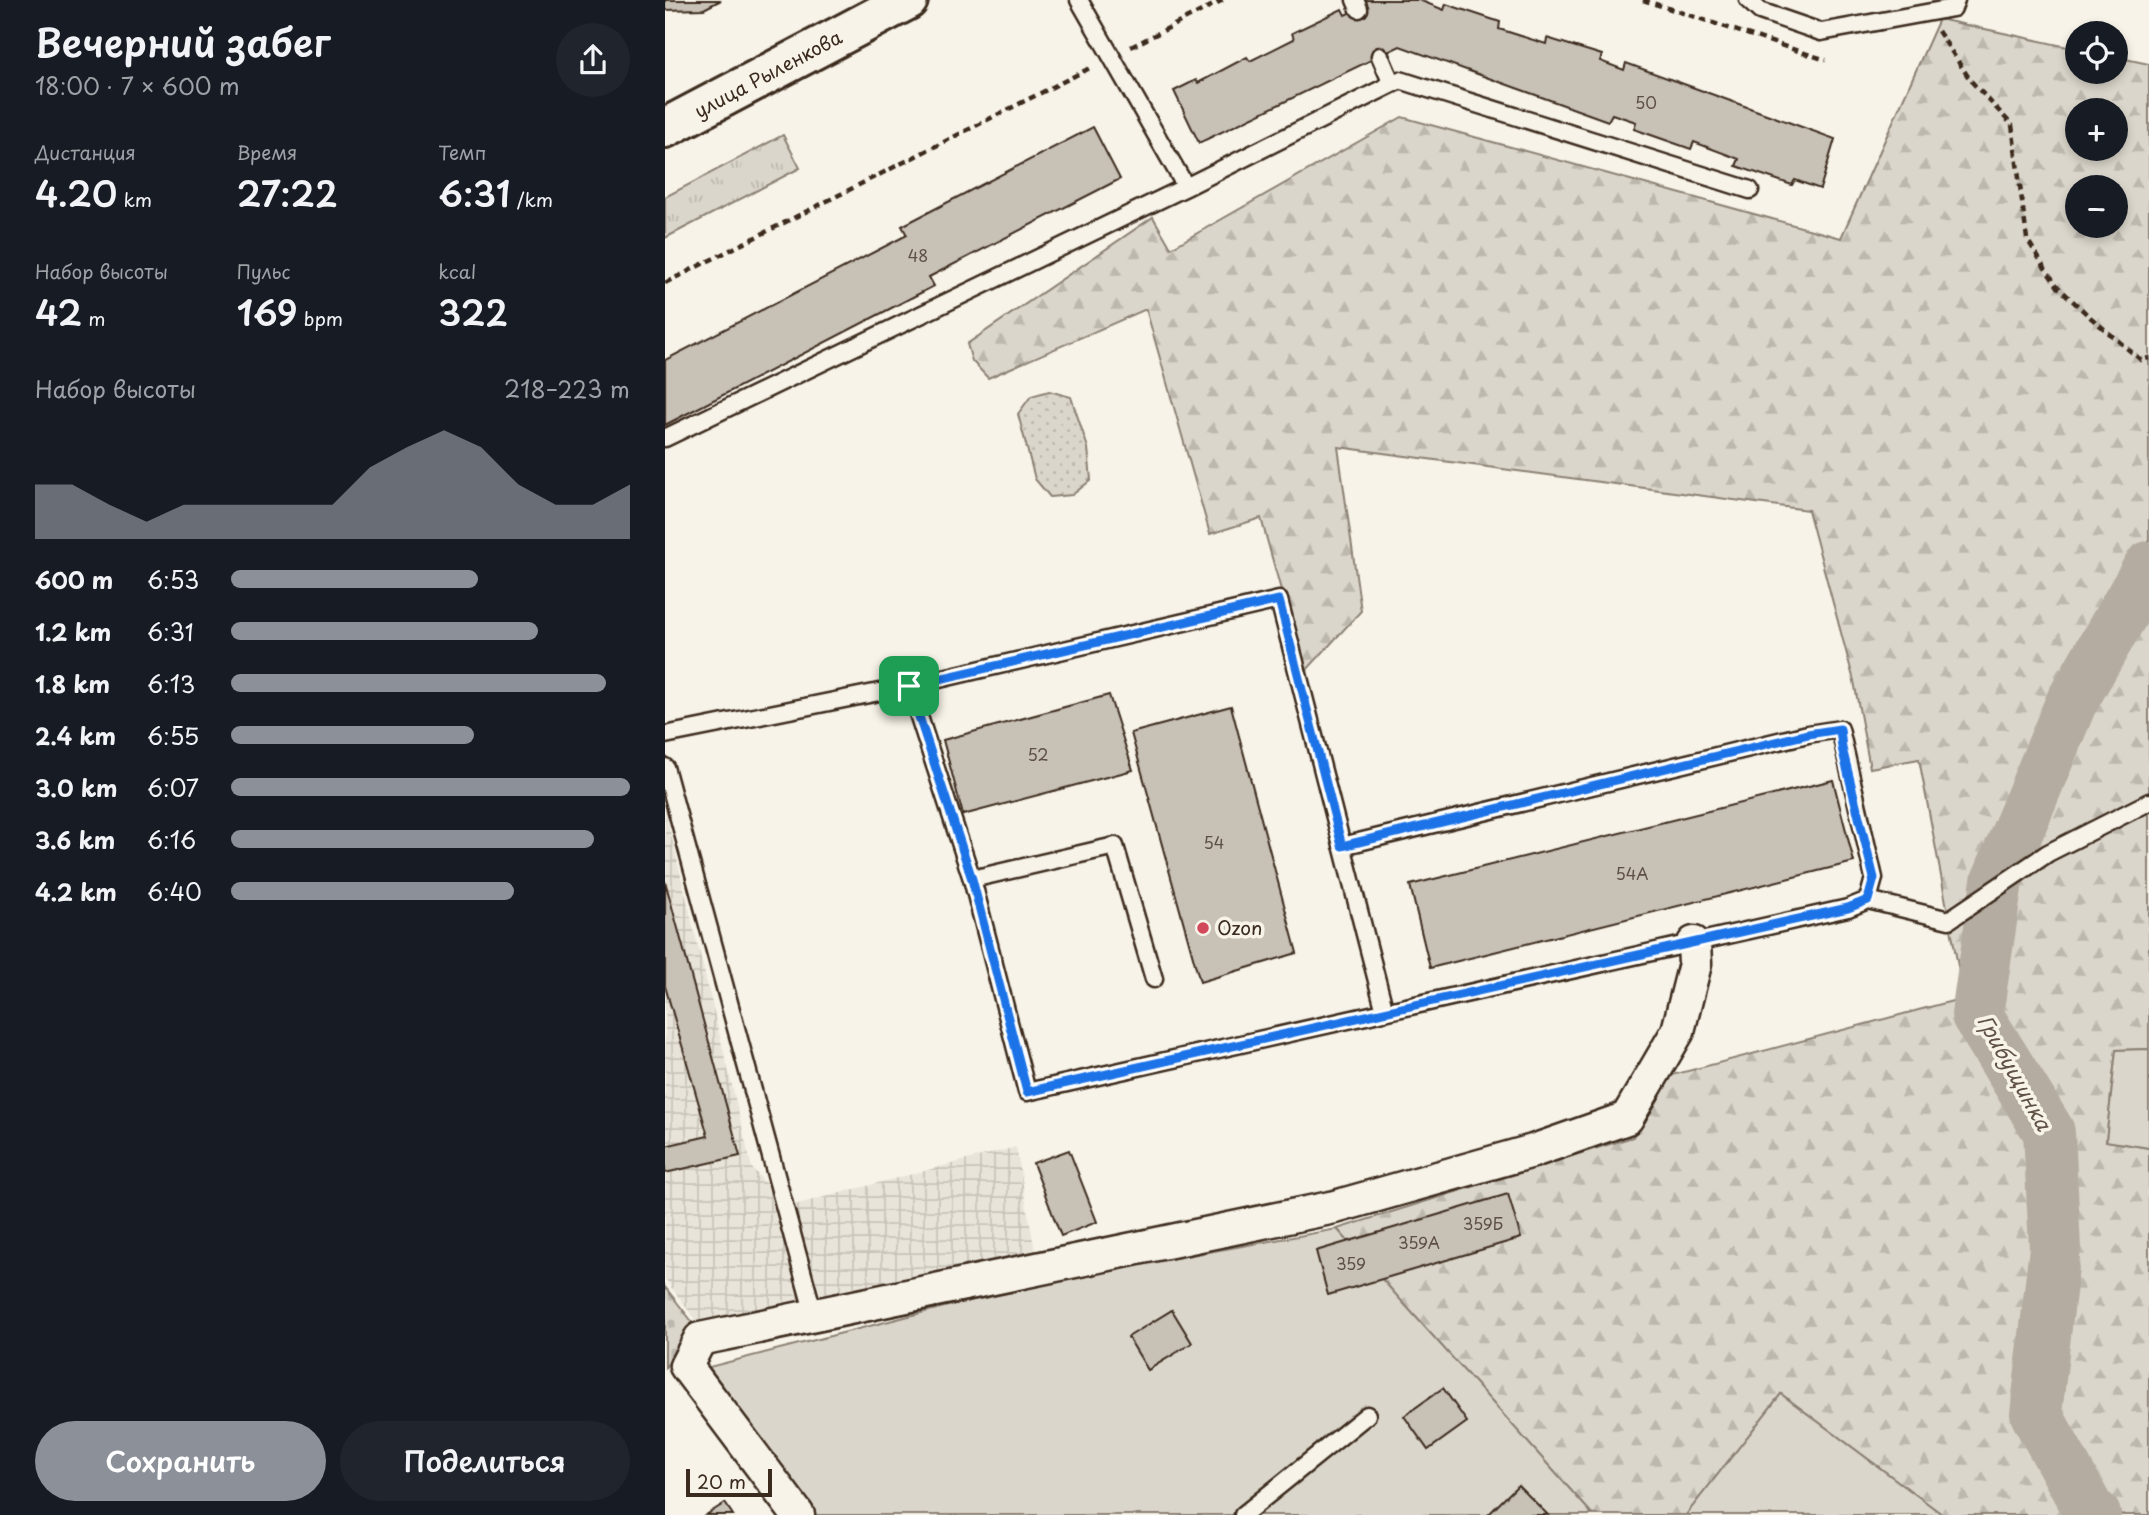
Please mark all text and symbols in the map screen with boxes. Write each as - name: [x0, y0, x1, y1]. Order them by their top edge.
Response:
- text: Вечерний забег: [35, 13, 331, 70]
- map controls: [2065, 21, 2128, 238]
- button: locate: [2065, 21, 2128, 84]
- street label: улица Рыленкова: [689, 22, 847, 124]
- button: share: [556, 23, 630, 97]
- text: 18:00 · 7 × 600 m: [35, 68, 240, 103]
- house number: 50: [1635, 90, 1657, 114]
- button: +: [2065, 98, 2128, 161]
- text: Дистанция: [35, 138, 136, 166]
- text: Время: [237, 138, 297, 166]
- text: Темп: [438, 138, 486, 166]
- text: 4.20: [35, 166, 117, 219]
- text: 27:22: [237, 166, 338, 219]
- text: 6:31: [438, 166, 511, 219]
- button: −: [2065, 175, 2128, 238]
- text: km: [117, 185, 152, 213]
- text: /km: [511, 185, 553, 213]
- house number: 48: [908, 243, 928, 267]
- text: Набор высоты: [35, 257, 168, 285]
- text: Пульс: [237, 257, 290, 285]
- text: kcal: [438, 257, 476, 285]
- text: 42: [35, 285, 82, 338]
- text: 169: [237, 285, 298, 338]
- text: 322: [438, 285, 508, 338]
- text: m: [82, 304, 106, 332]
- text: bpm: [298, 304, 343, 332]
- text: Набор высоты: [35, 371, 196, 406]
- text: 218–223 m: [504, 371, 630, 406]
- text: 600 m: [35, 562, 113, 597]
- text: 6:53: [147, 562, 199, 597]
- text: 1.2 km: [35, 614, 111, 649]
- text: 6:31: [147, 614, 194, 649]
- pin: [879, 656, 939, 716]
- text: 1.8 km: [35, 666, 110, 701]
- text: 6:13: [147, 666, 195, 701]
- icon: arrive: [890, 667, 928, 705]
- text: 2.4 km: [35, 718, 116, 753]
- text: 6:55: [147, 718, 199, 753]
- house number: 52: [1027, 742, 1049, 766]
- text: 3.0 km: [35, 770, 117, 805]
- text: 6:07: [147, 770, 199, 805]
- text: 3.6 km: [35, 822, 115, 857]
- text: 6:16: [147, 822, 196, 857]
- house number: 54: [1204, 830, 1224, 854]
- house number: 54А: [1615, 861, 1649, 885]
- text: 4.2 km: [35, 874, 117, 909]
- text: 6:40: [147, 874, 202, 909]
- place label: Ozon: [1217, 913, 1262, 941]
- marker: Ozon: [1195, 920, 1211, 936]
- water label: Грибущинка: [1971, 1008, 2061, 1137]
- house number: 359Б: [1463, 1211, 1503, 1235]
- house number: 359А: [1398, 1230, 1440, 1254]
- house number: 359: [1336, 1251, 1366, 1275]
- button: Сохранить: [35, 1421, 326, 1501]
- button: Поделиться: [340, 1421, 630, 1501]
- scale bar: [686, 1466, 772, 1498]
- text: 20 m: [697, 1467, 746, 1495]

